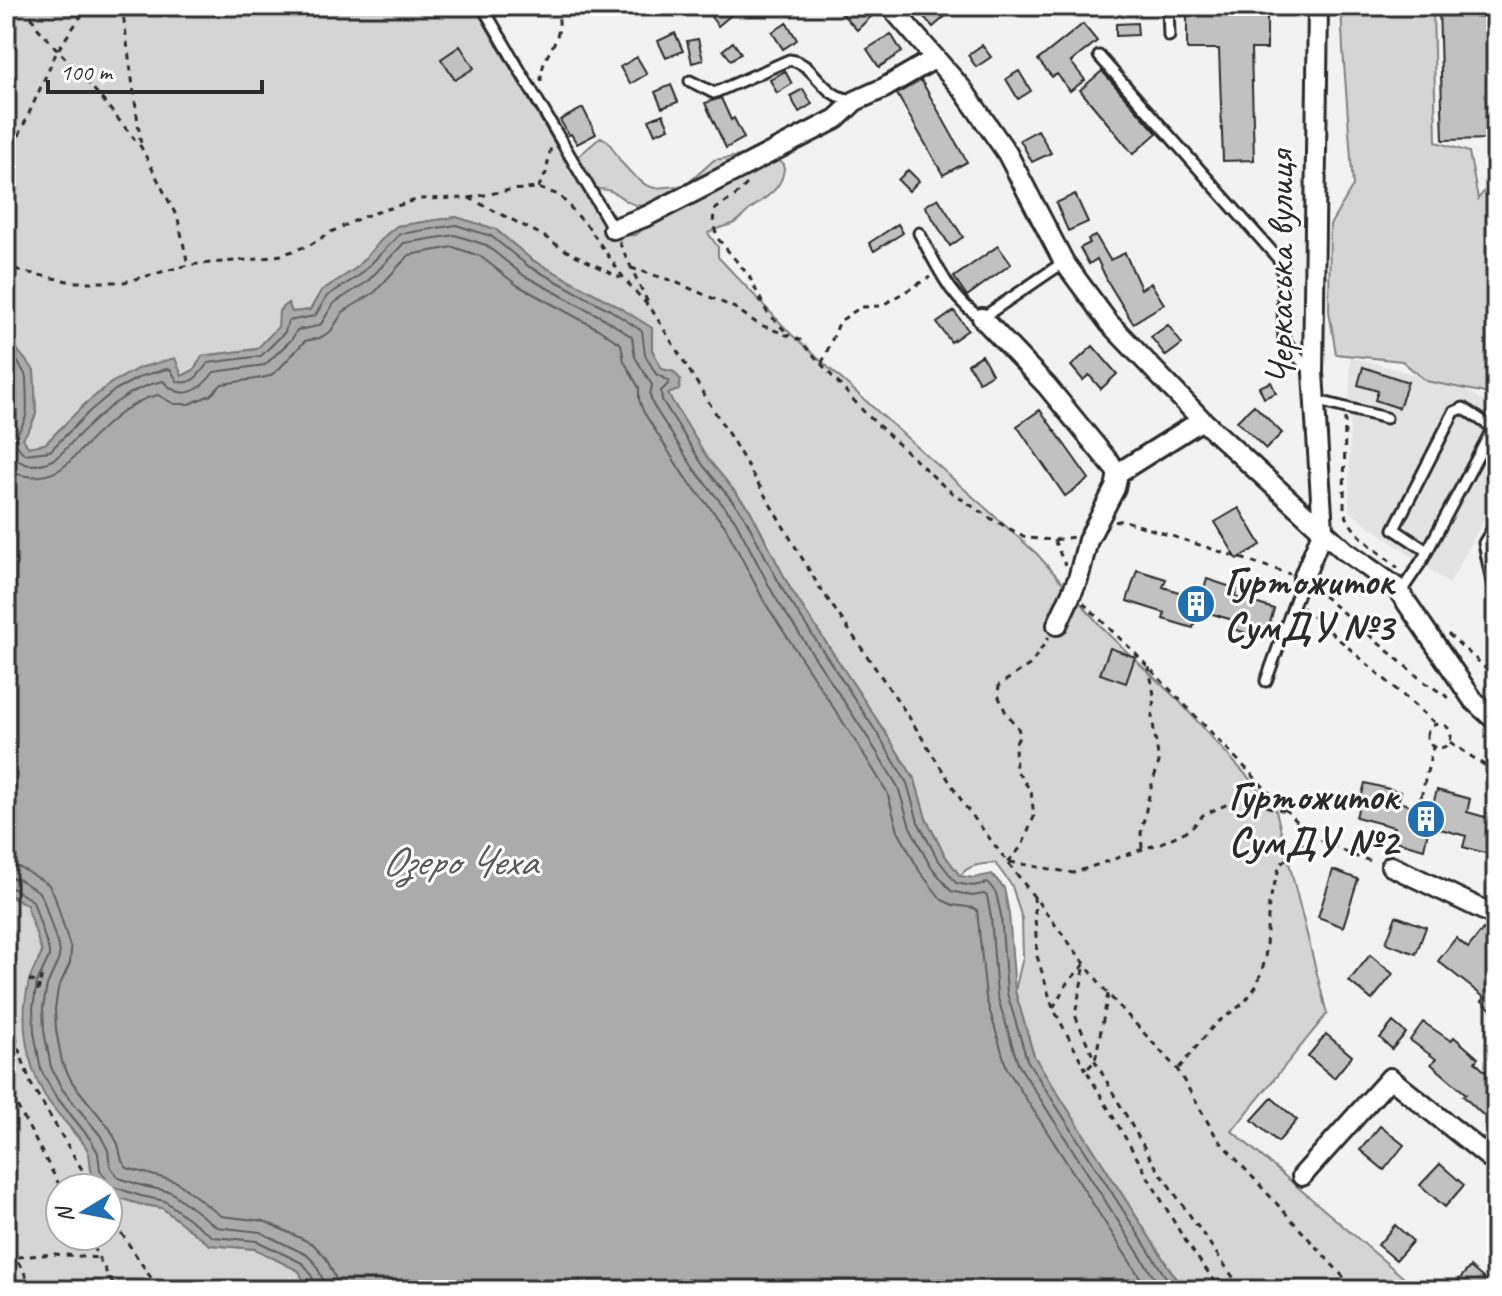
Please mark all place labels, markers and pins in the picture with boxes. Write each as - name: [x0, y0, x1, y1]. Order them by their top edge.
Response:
- place label: Гуртожиток СумДУ №3: [1224, 556, 1397, 652]
- building icon: Гуртожиток СумДУ №3: [1175, 583, 1217, 625]
- place label: Гуртожиток СумДУ №2: [1228, 771, 1402, 867]
- building icon: Гуртожиток СумДУ №2: [1405, 798, 1447, 840]

